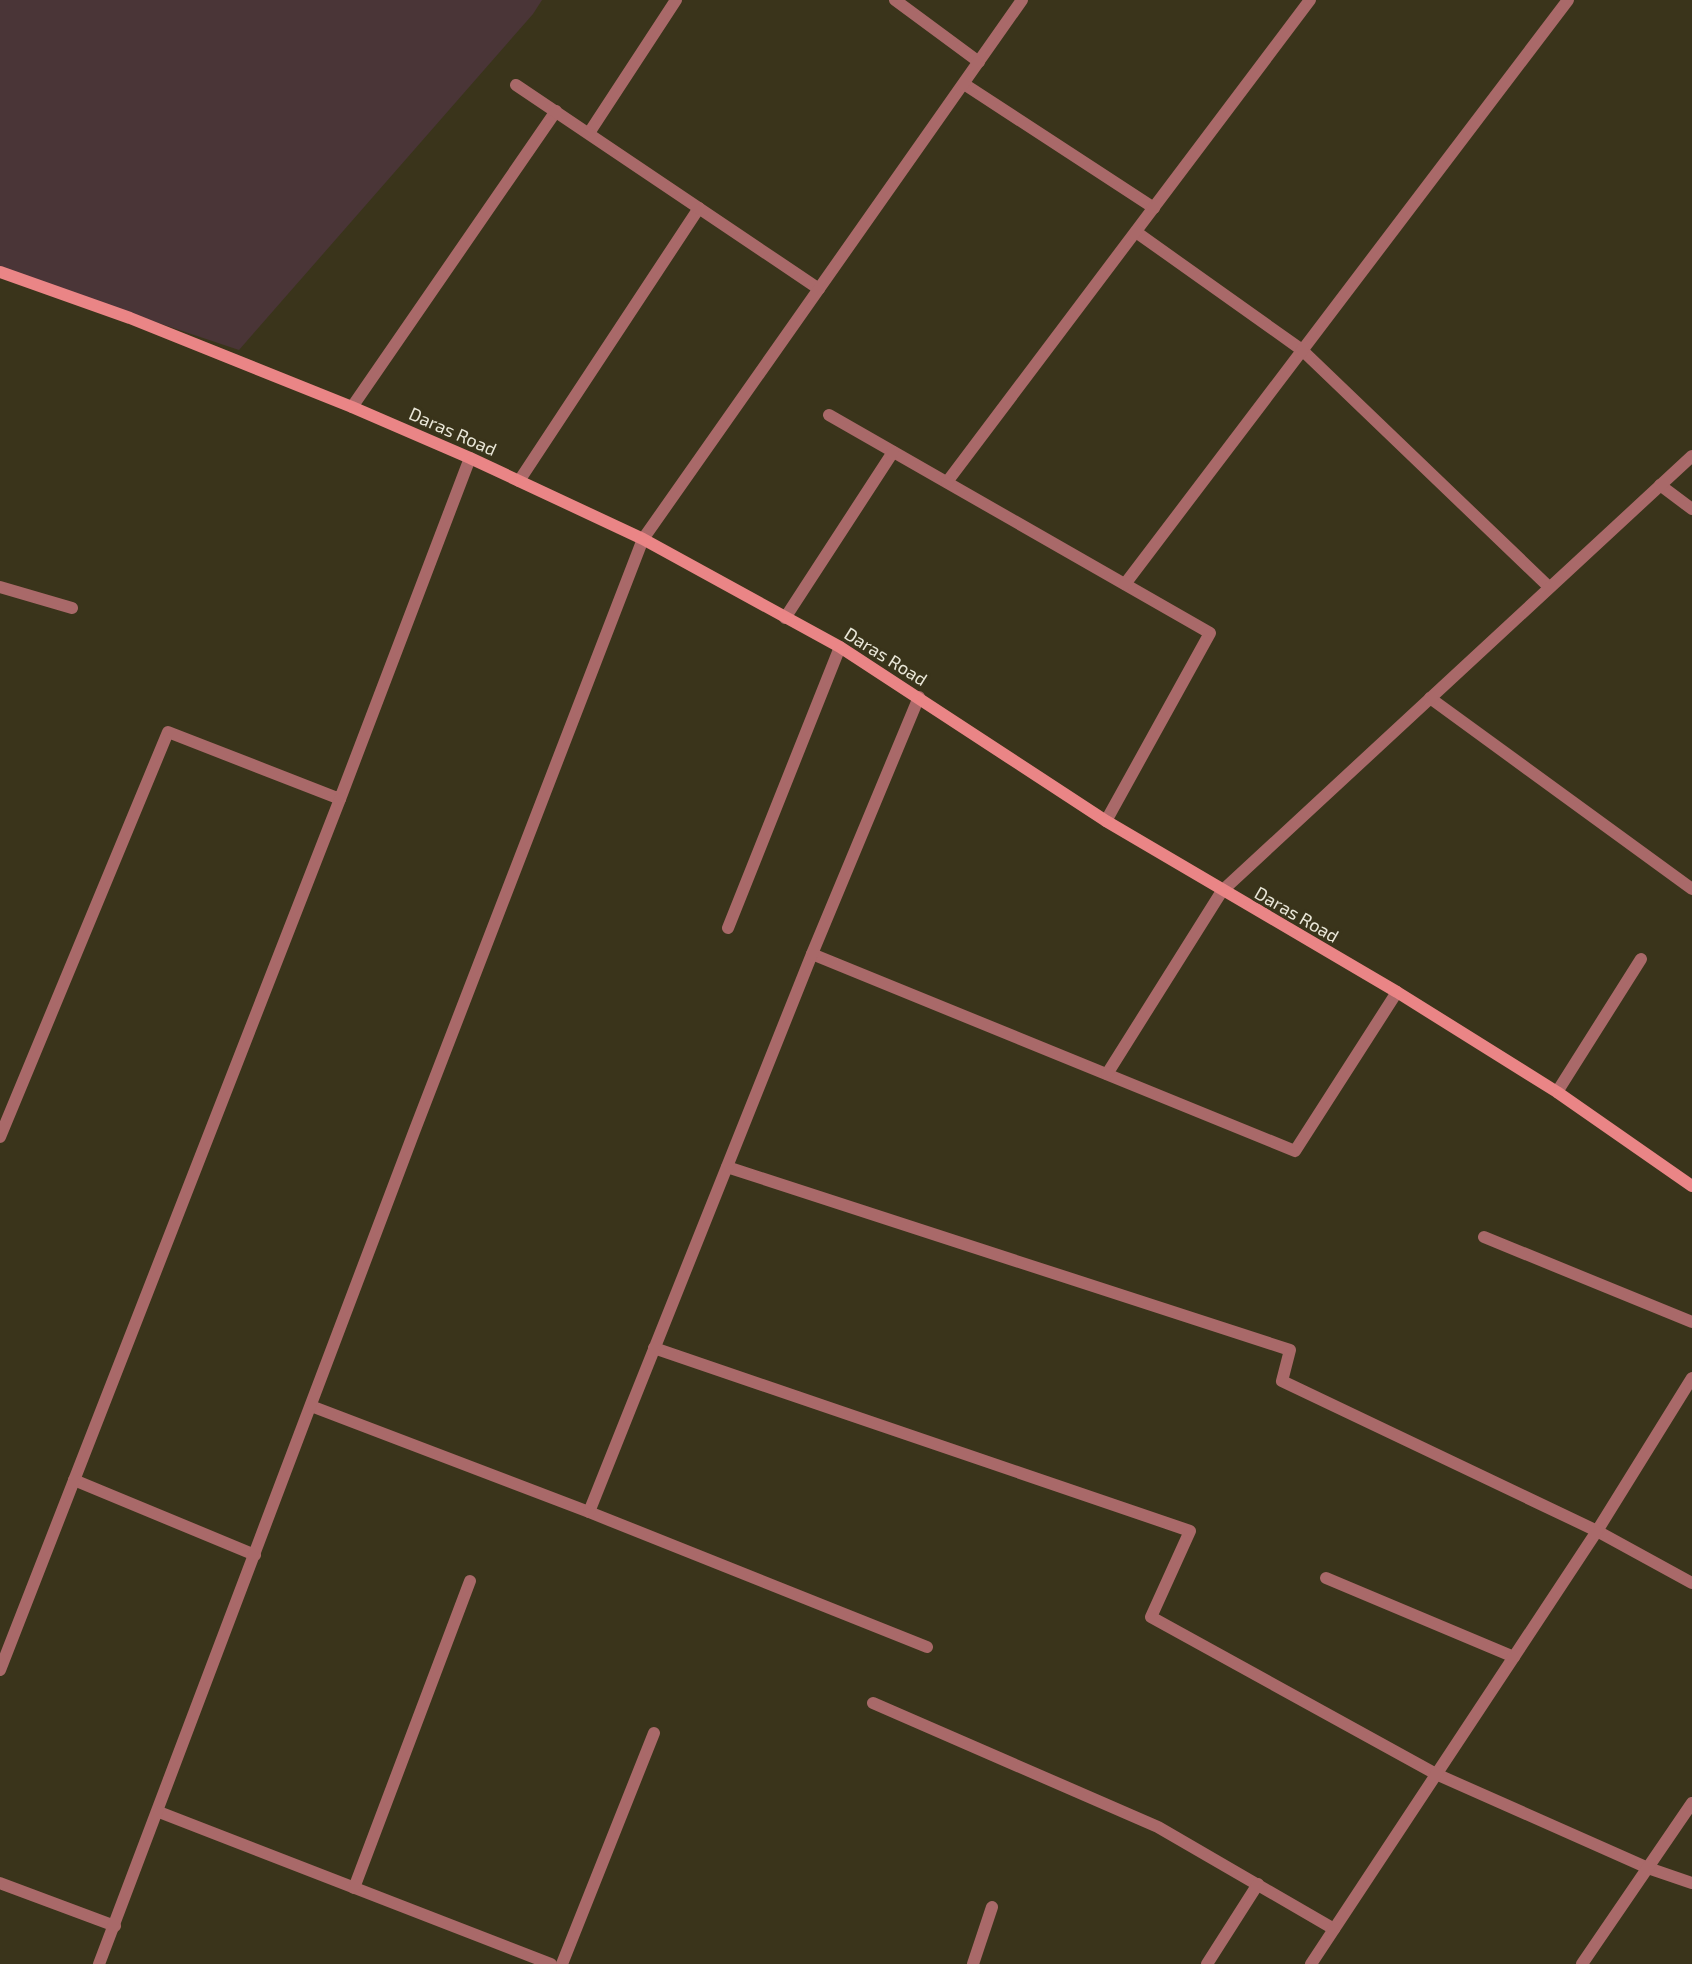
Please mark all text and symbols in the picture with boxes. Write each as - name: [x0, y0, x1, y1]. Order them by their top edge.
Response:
- street label: Daras Road: [406, 402, 500, 460]
- street label: Daras Road: [841, 622, 931, 690]
- street label: Daras Road: [1251, 881, 1343, 947]

